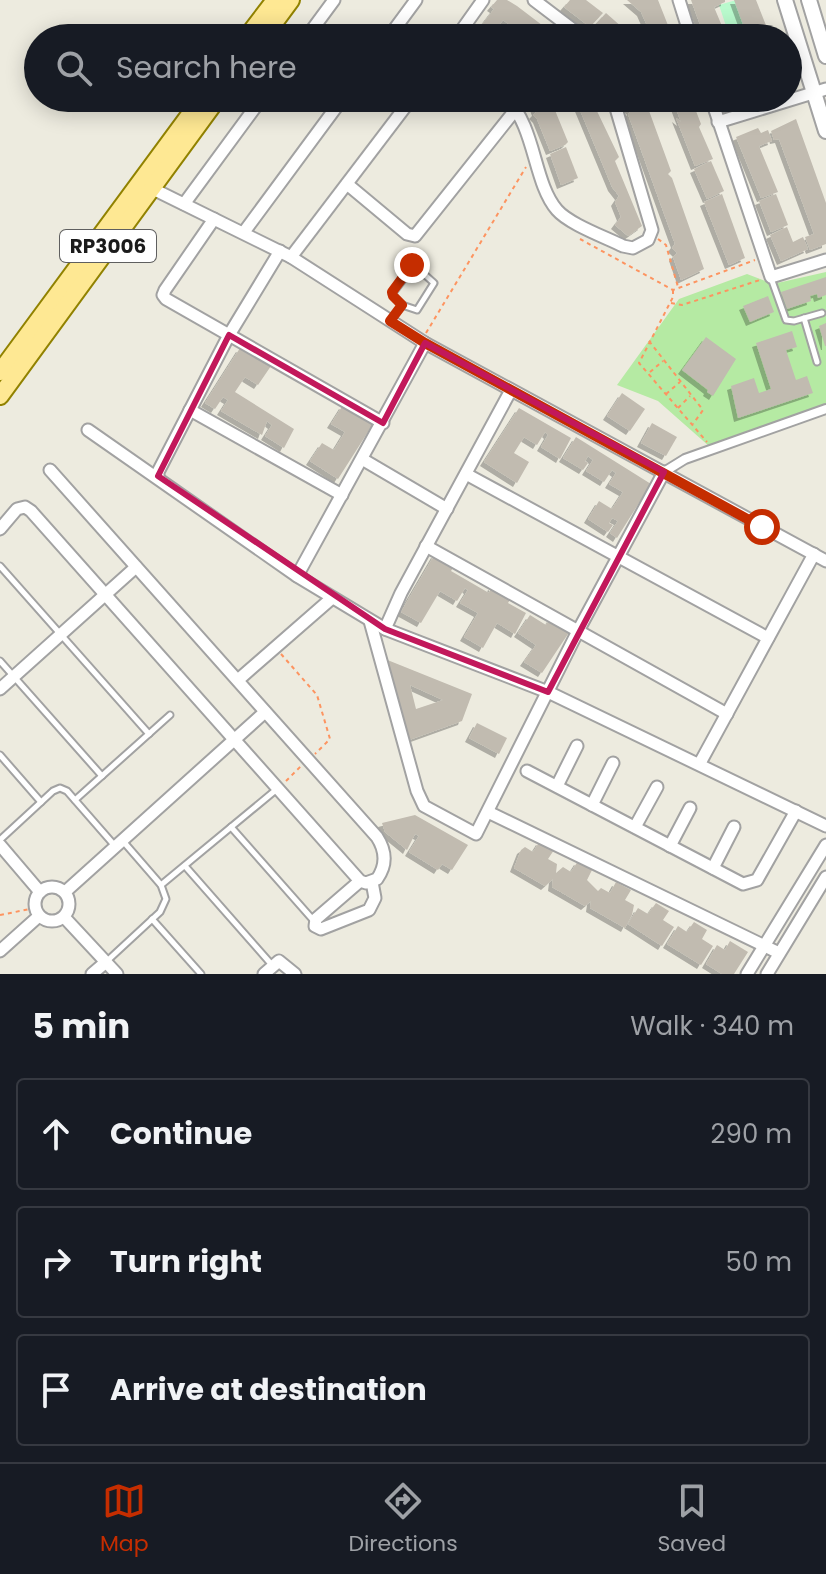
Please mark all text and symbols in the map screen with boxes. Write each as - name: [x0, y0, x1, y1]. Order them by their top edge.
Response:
- search box: [24, 24, 802, 112]
- icon: search: [52, 46, 96, 90]
- text: Search here: [116, 46, 297, 89]
- road number: RP3006: [60, 230, 156, 262]
- route end: [394, 247, 430, 283]
- route start: [744, 509, 780, 545]
- text: 5 min: [32, 1002, 130, 1050]
- text: Walk · 340 m: [630, 1008, 794, 1044]
- icon: ahead: [34, 1112, 78, 1156]
- text: Continue: [110, 1112, 252, 1155]
- text: 290 m: [711, 1116, 792, 1152]
- icon: right: [34, 1240, 78, 1284]
- text: Turn right: [110, 1240, 262, 1283]
- text: 50 m: [726, 1244, 792, 1280]
- icon: arrive: [34, 1368, 78, 1412]
- text: Arrive at destination: [110, 1368, 427, 1411]
- tab: Map: [100, 1479, 149, 1560]
- tab: Directions: [348, 1479, 458, 1560]
- tab: Saved: [657, 1479, 726, 1560]

